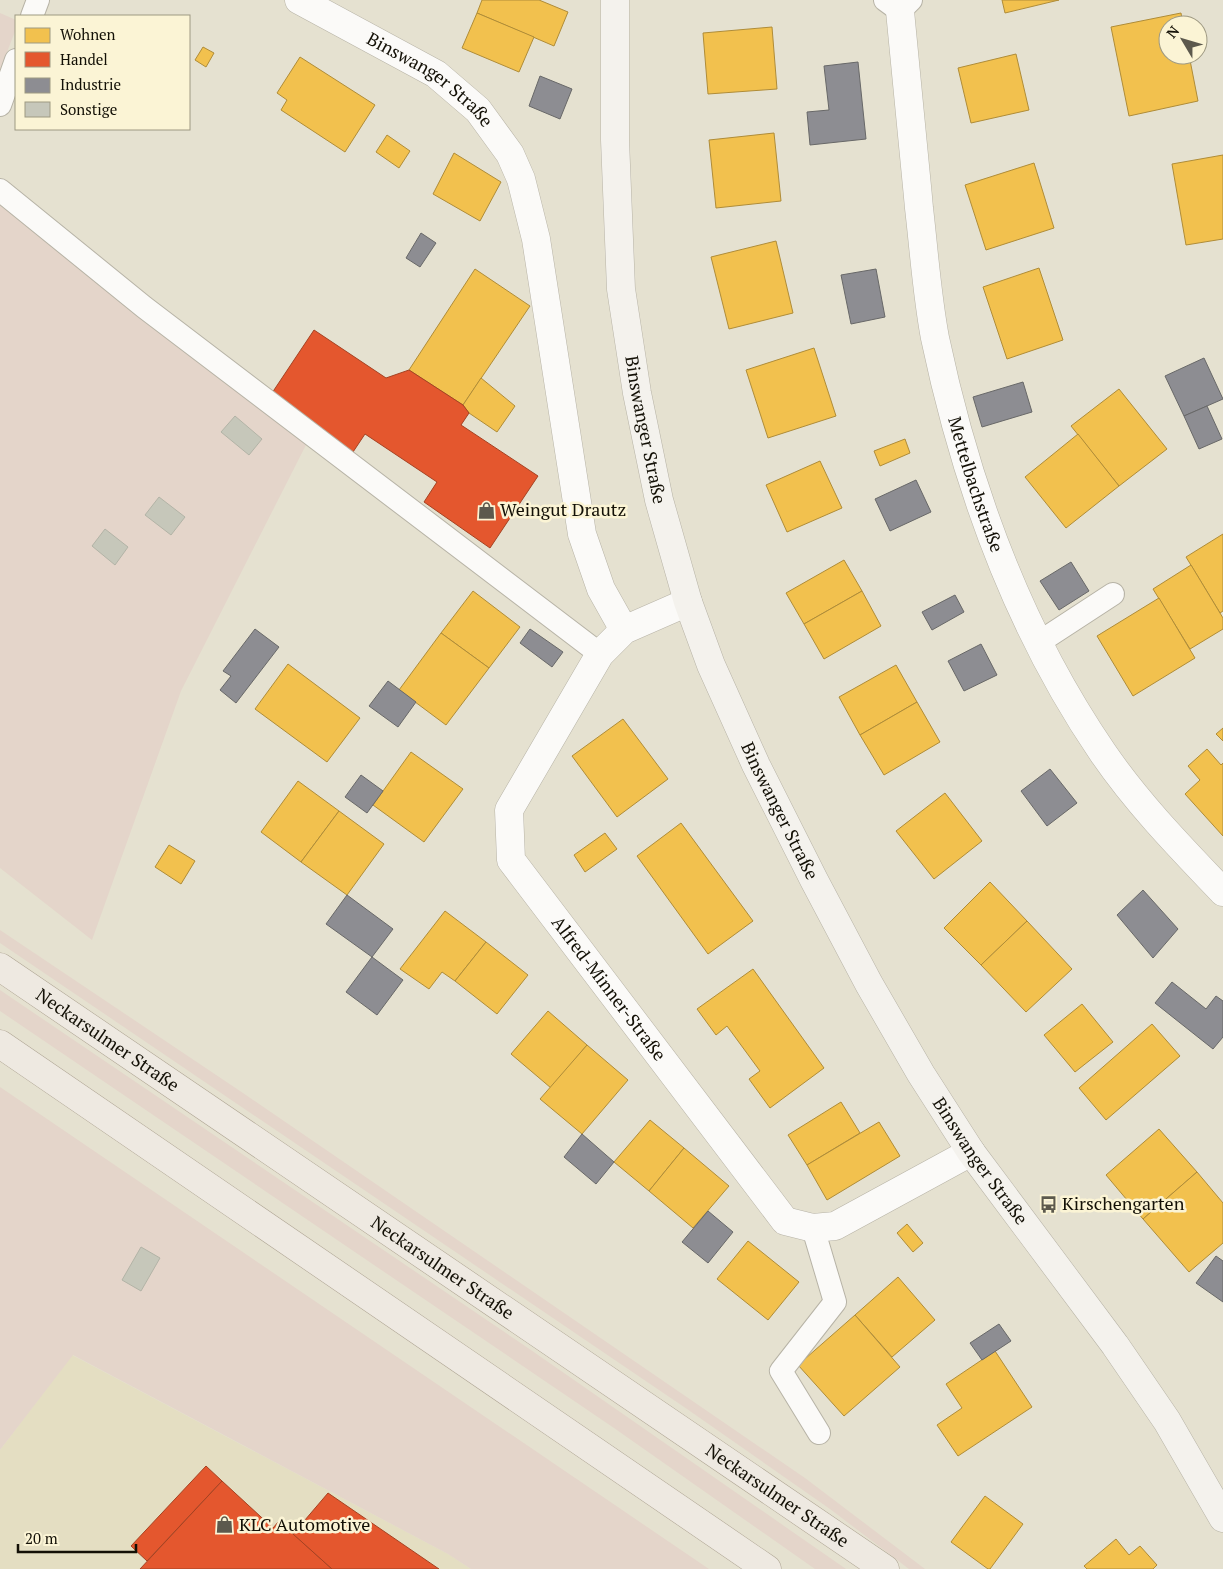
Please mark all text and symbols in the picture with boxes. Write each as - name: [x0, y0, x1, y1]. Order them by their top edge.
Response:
- legend: [15, 15, 190, 130]
- north arrow: [1158, 15, 1208, 65]
- text: N: [1162, 21, 1183, 42]
- text: Wohnen: [60, 24, 116, 44]
- street label: Binswanger Straße: [363, 26, 499, 131]
- text: Handel: [60, 49, 108, 69]
- text: Industrie: [60, 74, 121, 94]
- text: Sonstige: [60, 99, 117, 119]
- street label: Binswanger Straße: [620, 354, 672, 506]
- street label: Mettelbachstraße: [943, 414, 1010, 556]
- place label: Weingut Drautz: [500, 497, 626, 521]
- shop icon: Weingut Drautz: [476, 500, 496, 520]
- street label: Binswanger Straße: [736, 738, 825, 883]
- street label: Alfred-Minner-Straße: [547, 911, 672, 1065]
- street label: Neckarsulmer Straße: [32, 982, 184, 1097]
- street label: Binswanger Straße: [928, 1092, 1034, 1229]
- place label: Kirschengarten: [1062, 1191, 1185, 1215]
- bus stop icon: Kirschengarten: [1038, 1194, 1058, 1214]
- street label: Neckarsulmer Straße: [367, 1210, 519, 1324]
- street label: Neckarsulmer Straße: [701, 1438, 854, 1552]
- place label: KLC Automotive: [239, 1512, 370, 1536]
- shop icon: KLC Automotive: [215, 1515, 235, 1535]
- scale bar: [18, 1522, 135, 1554]
- text: 20 m: [25, 1528, 58, 1548]

